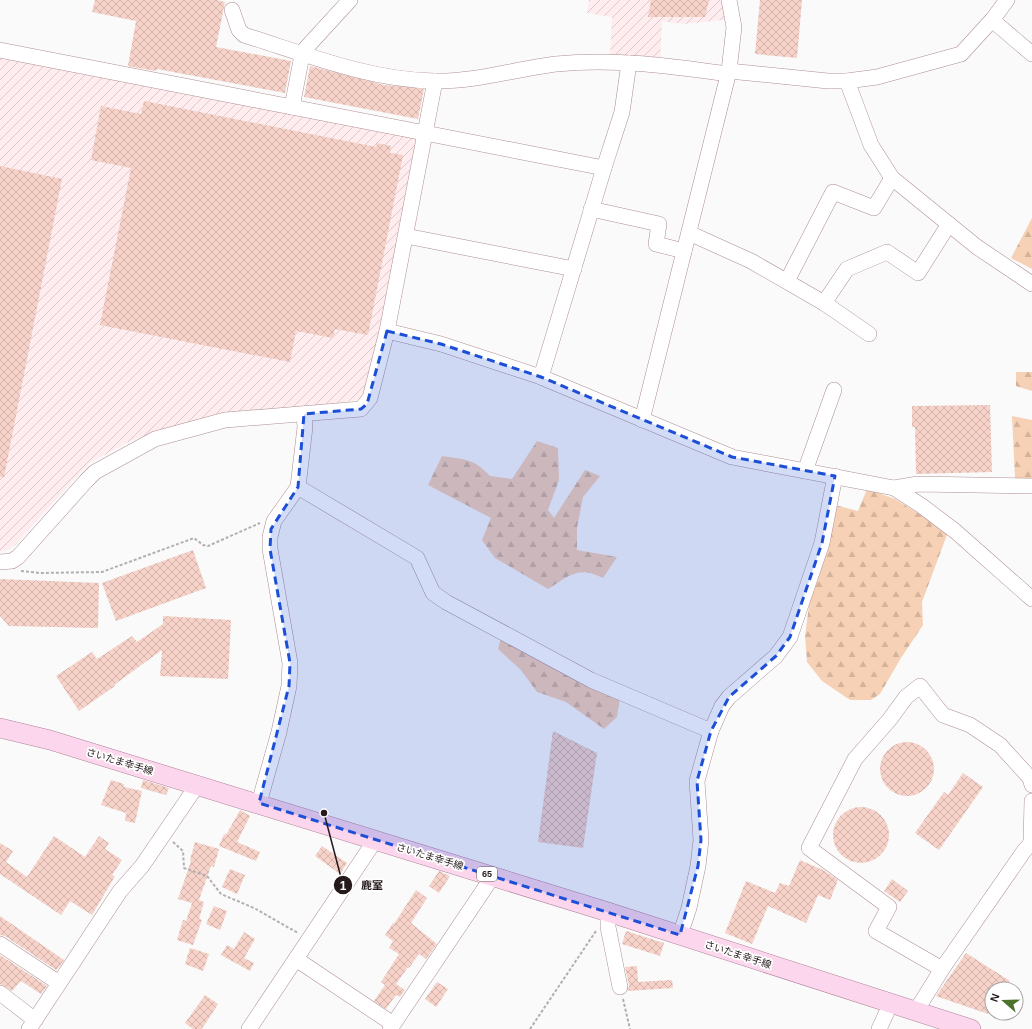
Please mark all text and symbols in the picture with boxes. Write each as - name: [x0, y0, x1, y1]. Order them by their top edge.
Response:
- street label: さいたま幸手線: [85, 746, 155, 777]
- street label: さいたま幸手線: [395, 841, 465, 872]
- road number: 65: [477, 867, 497, 881]
- callout: 鹿室: [333, 874, 391, 897]
- text: 1: [340, 879, 347, 893]
- text: 鹿室: [361, 879, 383, 891]
- street label: さいたま幸手線: [703, 938, 773, 970]
- north arrow: [984, 981, 1024, 1021]
- text: N: [988, 992, 1002, 1003]

